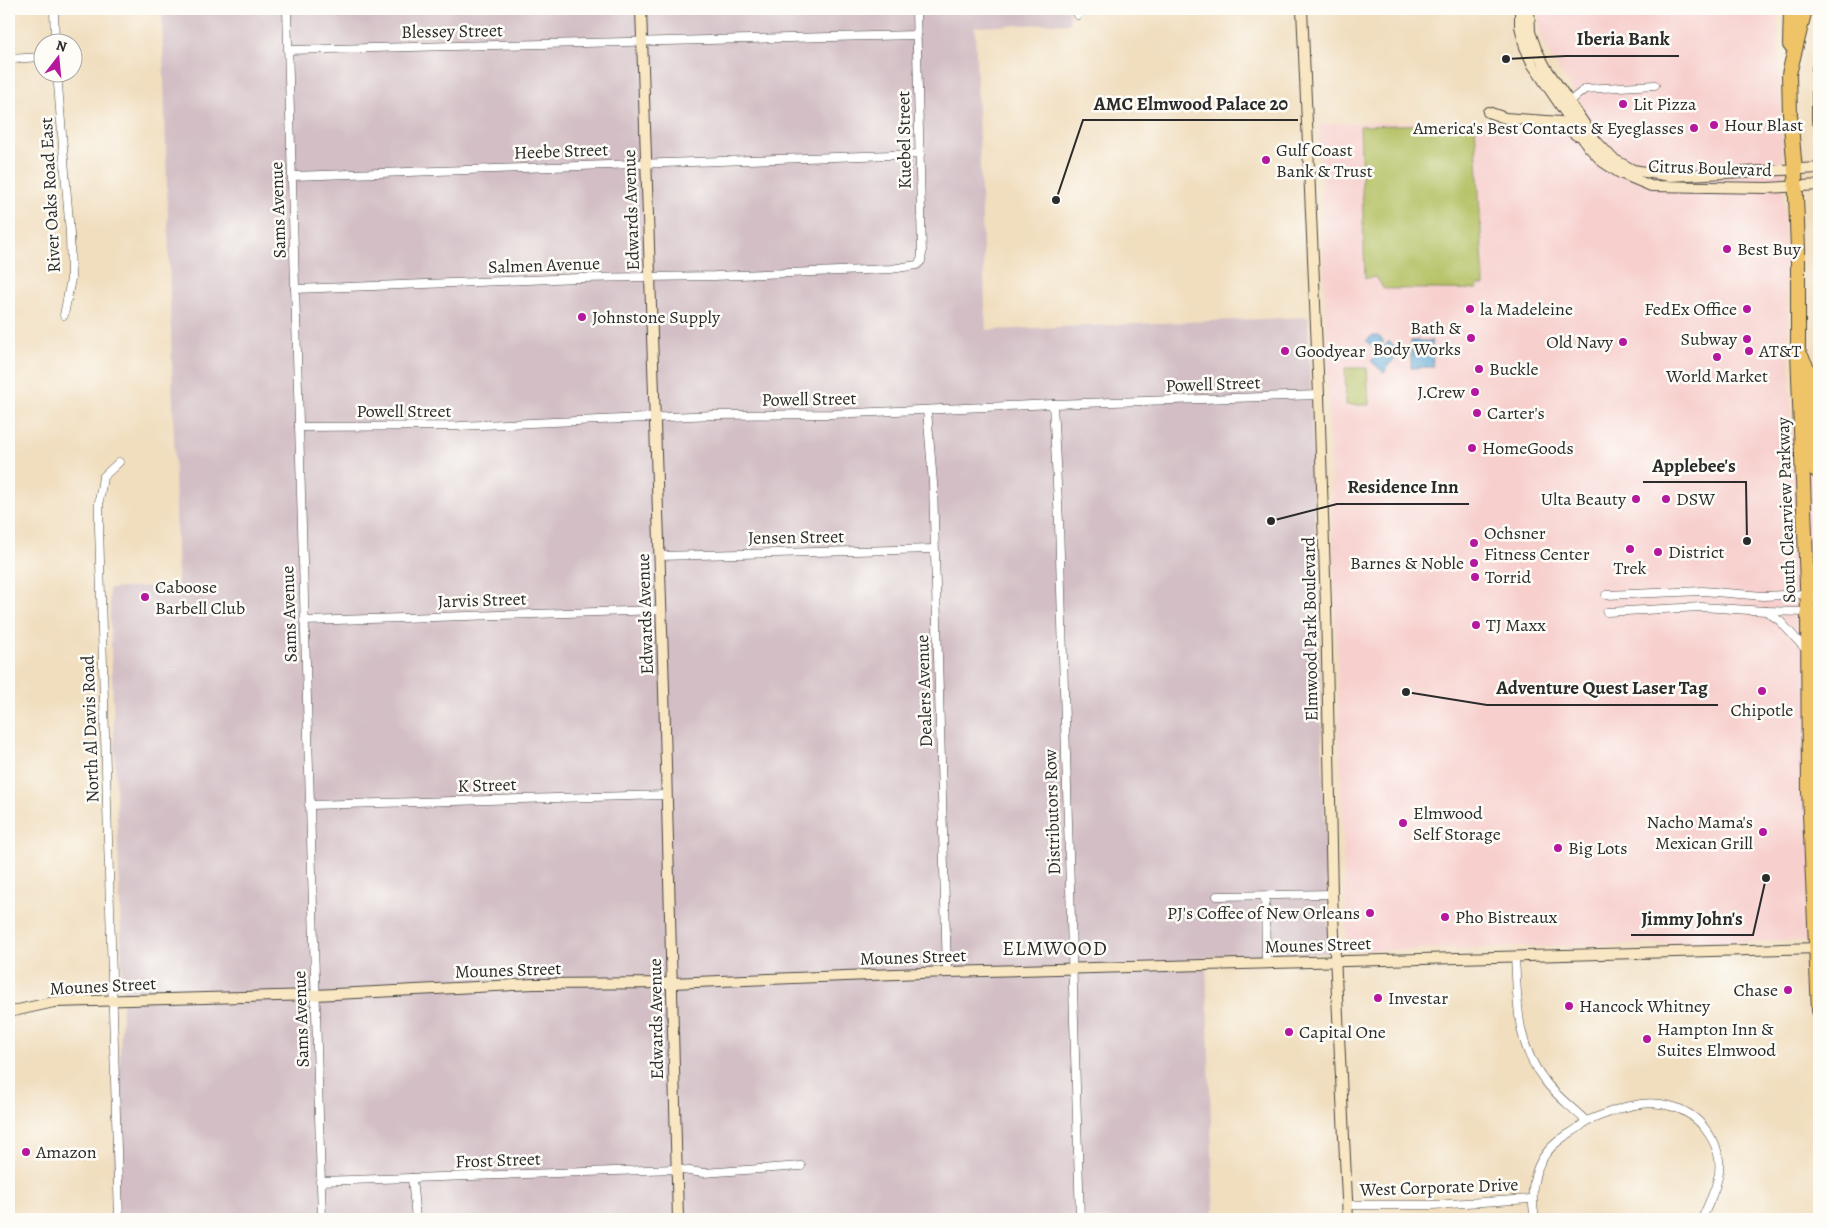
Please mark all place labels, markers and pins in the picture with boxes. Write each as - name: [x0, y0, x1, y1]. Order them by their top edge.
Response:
- callout: Iberia Bank: [1566, 22, 1679, 56]
- callout: AMC Elmwood Palace 20: [1083, 86, 1298, 120]
- place label: Lit Pizza: [1633, 92, 1697, 116]
- marker: Lit Pizza: [1617, 98, 1629, 110]
- place label: Hour Blast: [1724, 113, 1803, 137]
- place label: America's Best Contacts & Eyeglasses: [1412, 116, 1684, 140]
- marker: Hour Blast: [1708, 119, 1720, 131]
- marker: America's Best Contacts & Eyeglasses: [1688, 122, 1700, 134]
- place label: Gulf Coast Bank & Trust: [1276, 138, 1373, 183]
- marker: Gulf Coast Bank & Trust: [1260, 154, 1272, 166]
- place label: Best Buy: [1737, 237, 1802, 261]
- marker: Best Buy: [1721, 243, 1733, 255]
- place label: la Madeleine: [1480, 297, 1573, 321]
- place label: FedEx Office: [1644, 297, 1737, 321]
- marker: la Madeleine: [1464, 303, 1476, 315]
- marker: FedEx Office: [1741, 303, 1753, 315]
- place label: Johnstone Supply: [592, 305, 721, 329]
- marker: Johnstone Supply: [576, 311, 588, 323]
- place label: Bath & Body Works: [1373, 316, 1461, 361]
- place label: Subway: [1680, 327, 1738, 351]
- place label: Old Navy: [1546, 330, 1614, 354]
- marker: Bath & Body Works: [1465, 332, 1477, 344]
- marker: Subway: [1741, 333, 1753, 345]
- marker: Old Navy: [1617, 336, 1629, 348]
- place label: Goodyear: [1295, 339, 1365, 363]
- place label: AT&T: [1758, 339, 1801, 363]
- marker: Goodyear: [1279, 345, 1291, 357]
- marker: AT&T: [1743, 345, 1755, 357]
- marker: World Market: [1711, 351, 1723, 363]
- place label: Buckle: [1489, 357, 1539, 381]
- marker: Buckle: [1473, 363, 1485, 375]
- place label: World Market: [1665, 364, 1768, 388]
- place label: J.Crew: [1417, 380, 1465, 404]
- marker: J.Crew: [1469, 386, 1481, 398]
- place label: Carter's: [1487, 401, 1545, 425]
- marker: Carter's: [1471, 407, 1483, 419]
- place label: HomeGoods: [1482, 436, 1574, 460]
- marker: HomeGoods: [1466, 442, 1478, 454]
- callout: Applebee's: [1643, 448, 1746, 482]
- callout: Residence Inn: [1337, 470, 1469, 504]
- place label: Ulta Beauty: [1541, 487, 1627, 511]
- place label: DSW: [1676, 487, 1715, 511]
- marker: Ulta Beauty: [1630, 493, 1642, 505]
- marker: DSW: [1660, 493, 1672, 505]
- place label: Ochsner Fitness Center: [1484, 521, 1590, 566]
- marker: Ochsner Fitness Center: [1468, 537, 1480, 549]
- place label: District: [1668, 540, 1725, 564]
- marker: Trek: [1624, 543, 1636, 555]
- marker: District: [1652, 546, 1664, 558]
- place label: Barnes & Noble: [1350, 551, 1464, 575]
- place label: Trek: [1613, 556, 1647, 580]
- marker: Barnes & Noble: [1468, 557, 1480, 569]
- place label: Torrid: [1485, 565, 1532, 589]
- marker: Torrid: [1469, 571, 1481, 583]
- place label: Caboose Barbell Club: [155, 575, 245, 620]
- marker: Caboose Barbell Club: [139, 591, 151, 603]
- place label: TJ Maxx: [1486, 613, 1546, 637]
- marker: TJ Maxx: [1470, 619, 1482, 631]
- callout: Adventure Quest Laser Tag: [1487, 671, 1718, 705]
- marker: Chipotle: [1756, 685, 1768, 697]
- place label: Chipotle: [1731, 698, 1793, 722]
- place label: Elmwood Self Storage: [1413, 801, 1501, 846]
- place label: Nacho Mama's Mexican Grill: [1646, 810, 1754, 855]
- marker: Elmwood Self Storage: [1397, 817, 1409, 829]
- marker: Nacho Mama's Mexican Grill: [1757, 826, 1769, 838]
- place label: Big Lots: [1568, 836, 1628, 860]
- marker: Big Lots: [1552, 842, 1564, 854]
- place label: PJ's Coffee of New Orleans: [1167, 901, 1360, 925]
- callout: Jimmy John's: [1631, 901, 1753, 935]
- place label: Pho Bistreaux: [1455, 905, 1558, 929]
- marker: PJ's Coffee of New Orleans: [1364, 907, 1376, 919]
- marker: Pho Bistreaux: [1439, 911, 1451, 923]
- place label: Chase: [1733, 978, 1778, 1002]
- marker: Chase: [1782, 984, 1794, 996]
- place label: Investar: [1388, 986, 1448, 1010]
- marker: Investar: [1372, 992, 1384, 1004]
- place label: Hancock Whitney: [1579, 994, 1711, 1018]
- marker: Hancock Whitney: [1563, 1000, 1575, 1012]
- place label: Hampton Inn & Suites Elmwood: [1657, 1017, 1776, 1062]
- place label: Capital One: [1299, 1020, 1386, 1044]
- marker: Capital One: [1283, 1026, 1295, 1038]
- marker: Hampton Inn & Suites Elmwood: [1641, 1033, 1653, 1045]
- place label: Amazon: [35, 1140, 97, 1164]
- marker: Amazon: [20, 1146, 32, 1158]

